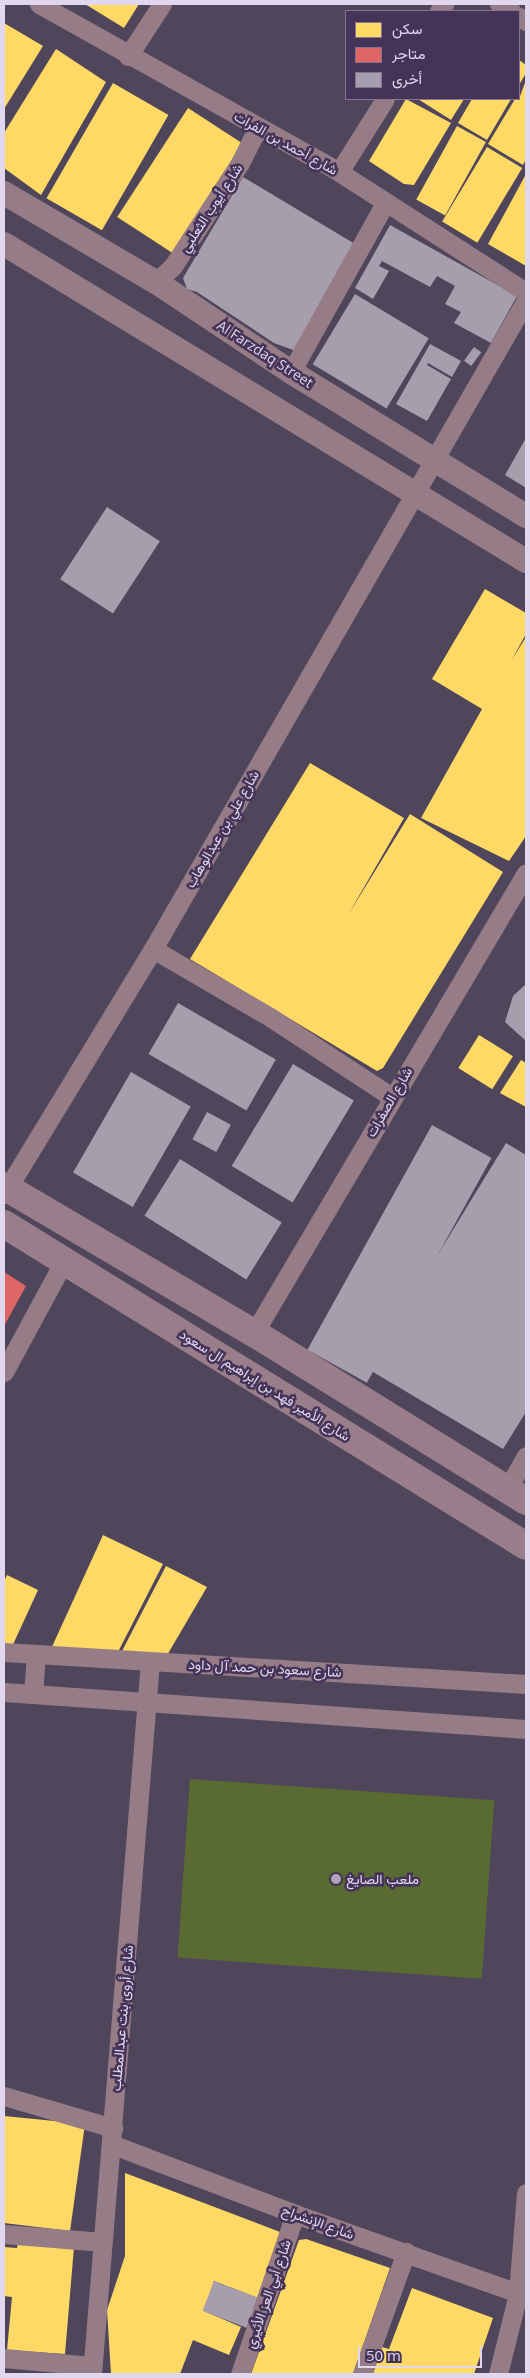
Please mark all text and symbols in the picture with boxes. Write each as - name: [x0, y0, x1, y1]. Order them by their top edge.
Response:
- legend: [345, 10, 520, 100]
- text: سكن: [392, 18, 422, 38]
- text: متاجر: [392, 43, 426, 63]
- text: أخرى: [392, 68, 422, 88]
- street label: شارع أحمد بن الفرات: [231, 108, 341, 178]
- street label: شارع أيوب الثعلبي: [176, 161, 246, 255]
- street label: Al Farzdaq Street: [214, 317, 316, 391]
- street label: شارع علي بن عبدالوهاب: [182, 767, 262, 891]
- street label: شارع الصفرات: [362, 1064, 416, 1140]
- street label: شارع الأمير فهد بن إبراهيم ال سعود: [177, 1326, 353, 1444]
- street label: شارع سعود بن حمد آل داود: [188, 1656, 342, 1680]
- place label: ملعب الصايغ: [346, 1871, 419, 1887]
- marker: ملعب الصايغ: [330, 1873, 342, 1885]
- street label: شارع أروى بنت عبدالمطلب: [107, 1944, 137, 2092]
- street label: شارع الإنشراح: [279, 2201, 357, 2243]
- street label: شارع أبي العز الأثيري: [242, 2237, 294, 2351]
- scale bar: [360, 2336, 484, 2368]
- text: 50 m: [366, 2345, 401, 2365]

